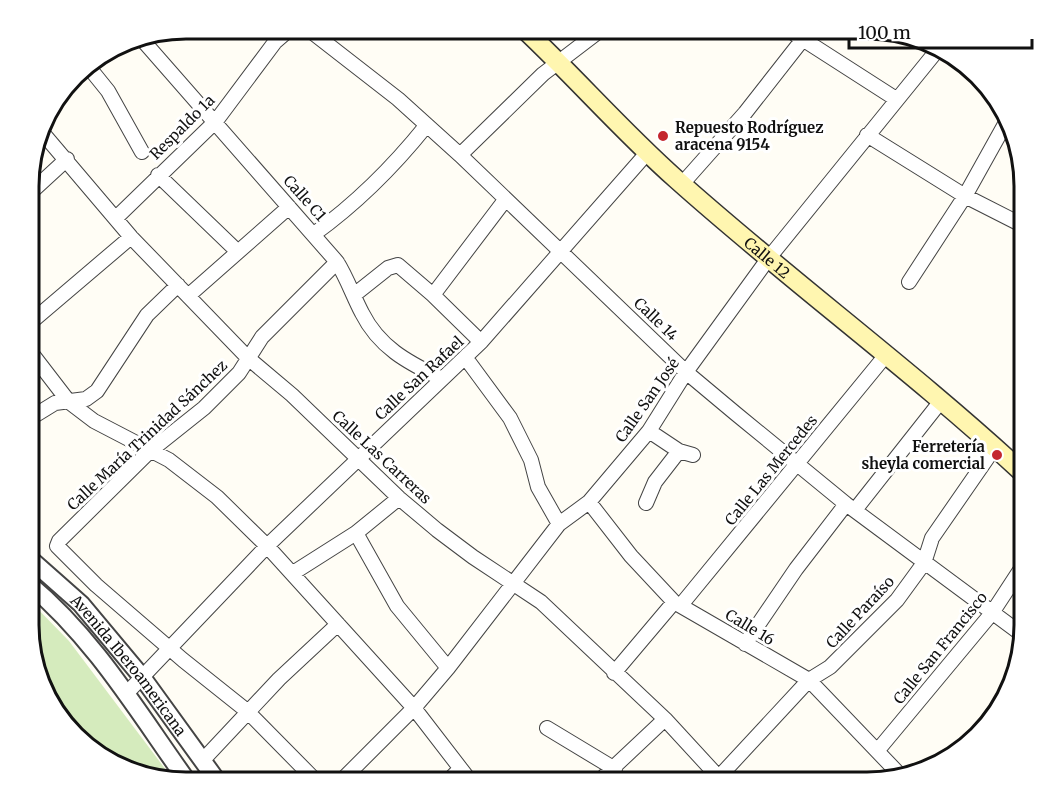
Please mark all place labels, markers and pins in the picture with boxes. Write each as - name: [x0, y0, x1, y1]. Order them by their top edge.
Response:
- place label: Repuesto Rodríguez aracena 9154: [675, 118, 823, 154]
- marker: Repuesto Rodríguez aracena 9154: [656, 129, 670, 143]
- place label: Ferretería sheyla comercial: [861, 437, 986, 473]
- marker: Ferretería sheyla comercial: [990, 448, 1004, 462]

